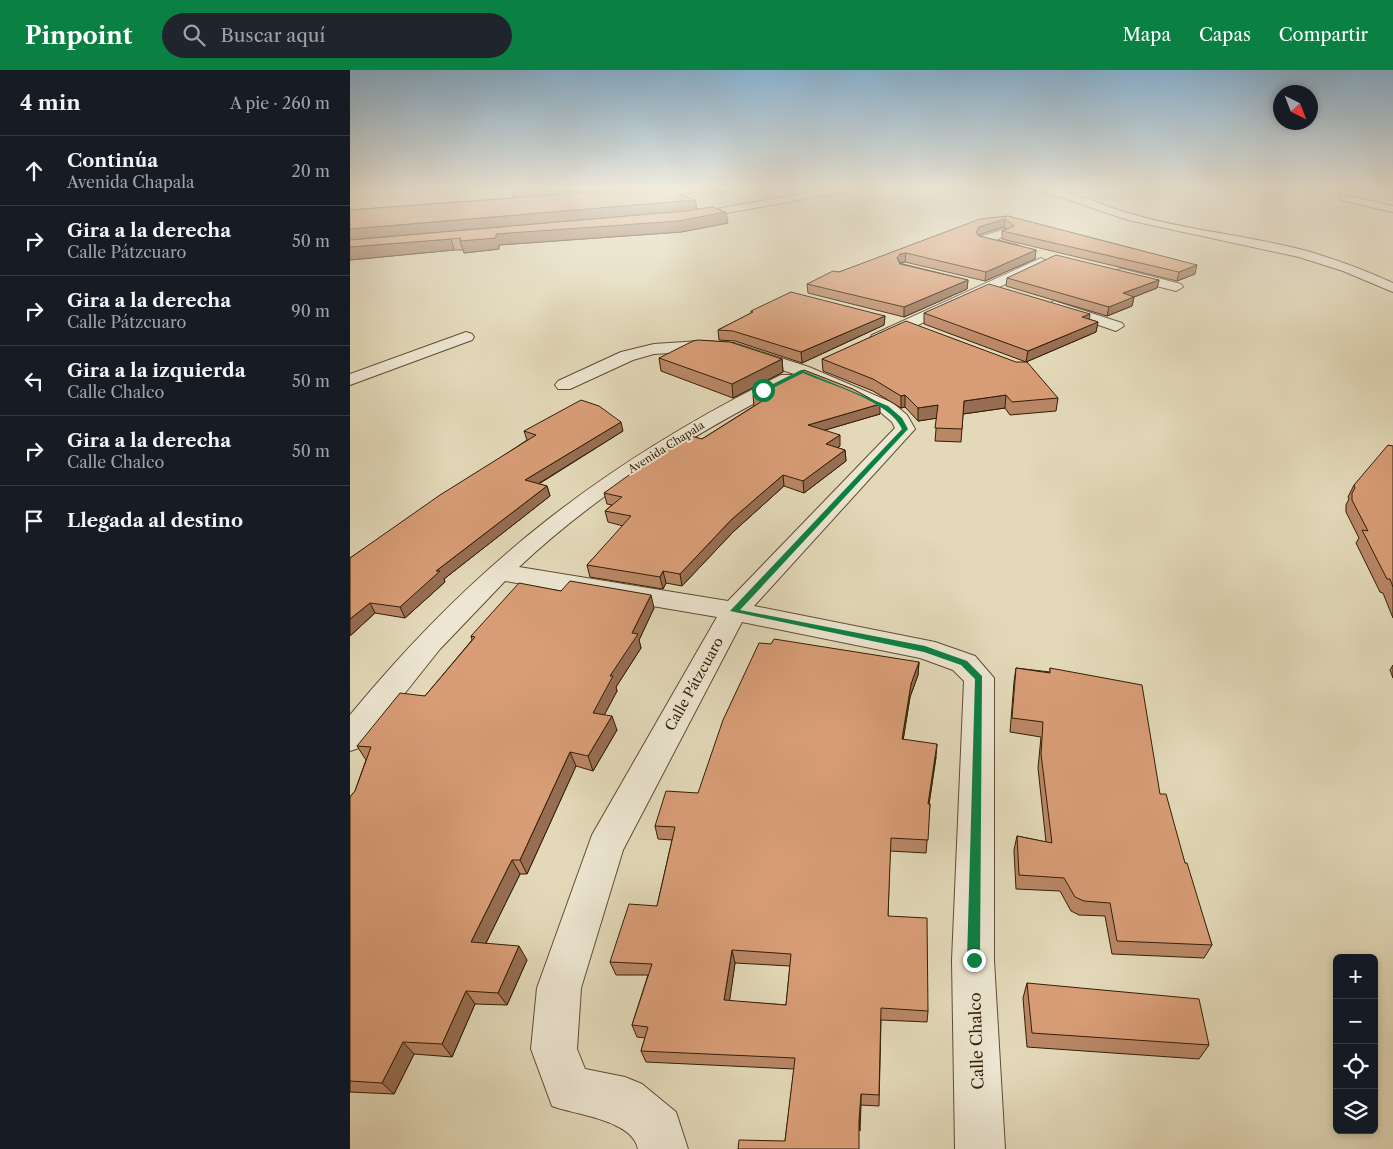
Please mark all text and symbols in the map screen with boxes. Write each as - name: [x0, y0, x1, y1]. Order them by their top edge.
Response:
- search box: [162, 13, 512, 58]
- text: Pinpoint: [25, 21, 132, 50]
- icon: search: [180, 21, 208, 49]
- text: Buscar aquí: [220, 24, 325, 47]
- text: Mapa: [1123, 24, 1171, 46]
- text: Capas: [1199, 24, 1251, 46]
- text: Compartir: [1279, 24, 1368, 46]
- north arrow: [1273, 85, 1318, 130]
- text: 4 min: [20, 90, 81, 115]
- text: A pie · 260 m: [230, 93, 330, 113]
- text: Continúa: [67, 149, 158, 172]
- icon: ahead: [20, 157, 48, 185]
- text: 20 m: [291, 161, 330, 181]
- text: Avenida Chapala: [67, 172, 194, 192]
- text: Gira a la derecha: [67, 219, 231, 242]
- icon: right: [20, 227, 48, 255]
- text: 50 m: [292, 231, 330, 251]
- text: Calle Pátzcuaro: [67, 242, 186, 262]
- text: Gira a la derecha: [67, 289, 231, 312]
- icon: right: [20, 297, 48, 325]
- text: 90 m: [291, 301, 330, 321]
- text: Calle Pátzcuaro: [67, 312, 186, 332]
- text: Gira a la izquierda: [67, 359, 246, 382]
- icon: left: [20, 367, 48, 395]
- text: 50 m: [292, 371, 330, 391]
- route start: [752, 379, 775, 402]
- text: Calle Chalco: [67, 382, 164, 402]
- street label: Avenida Chapala: [624, 418, 707, 477]
- text: Gira a la derecha: [67, 429, 231, 452]
- icon: right: [20, 437, 48, 465]
- text: 50 m: [292, 441, 330, 461]
- text: Calle Chalco: [67, 452, 164, 472]
- icon: arrive: [20, 507, 48, 535]
- text: Llegada al destino: [67, 509, 243, 532]
- street label: Calle Pátzcuaro: [661, 634, 727, 734]
- route end: [963, 949, 986, 972]
- map controls: [1333, 954, 1378, 1134]
- button: +: [1333, 954, 1378, 999]
- street label: Calle Chalco: [964, 992, 988, 1090]
- button: −: [1333, 999, 1378, 1044]
- button: locate: [1333, 1044, 1378, 1089]
- button: layers: [1333, 1089, 1378, 1134]

